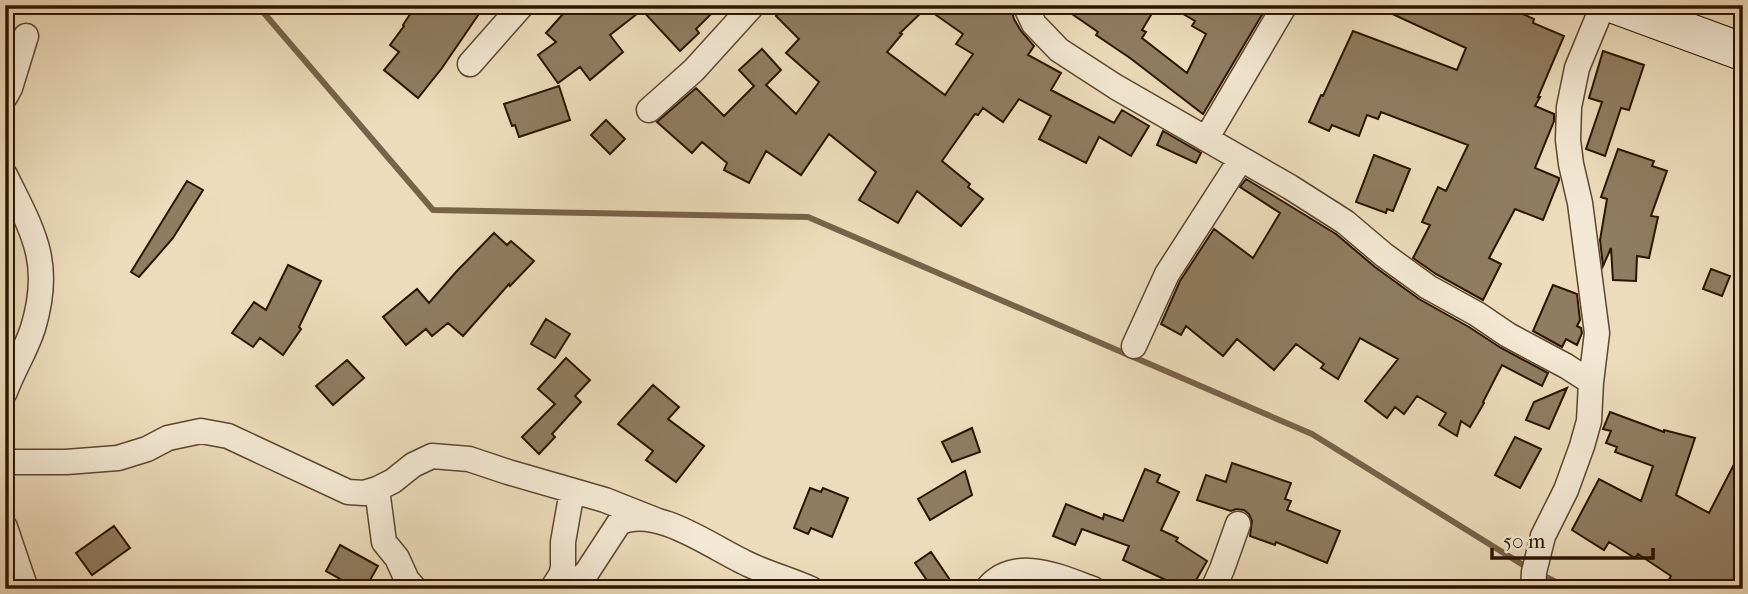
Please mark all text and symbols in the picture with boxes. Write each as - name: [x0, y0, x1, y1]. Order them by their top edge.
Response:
- scale bar: [1492, 517, 1654, 561]
- text: 50 m: [1503, 529, 1546, 553]

